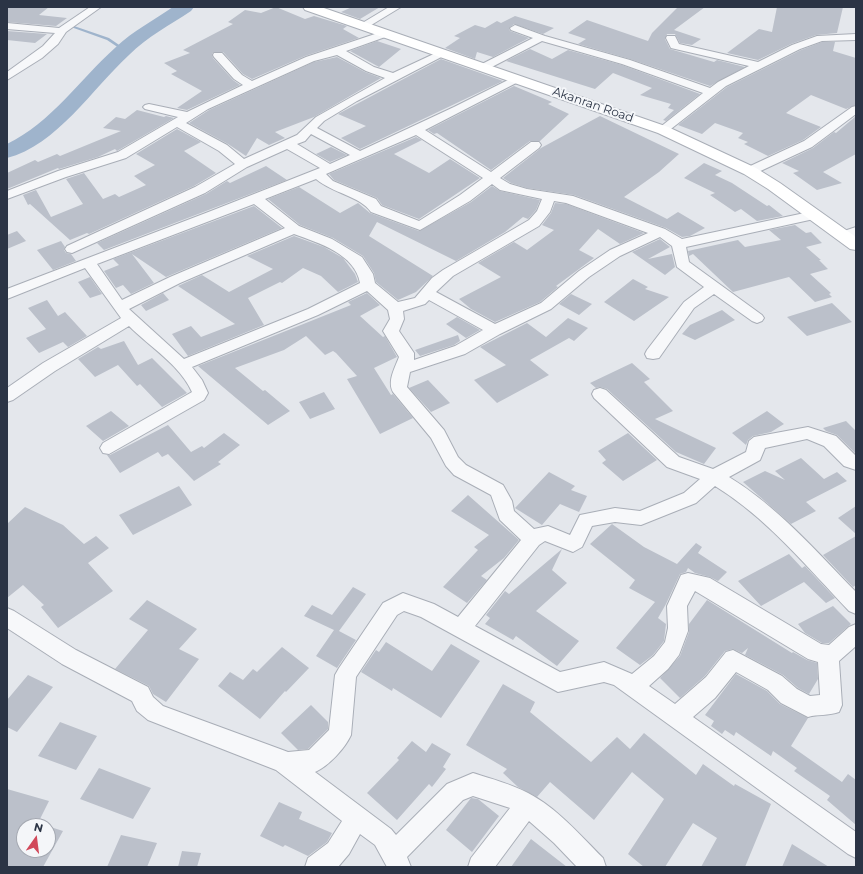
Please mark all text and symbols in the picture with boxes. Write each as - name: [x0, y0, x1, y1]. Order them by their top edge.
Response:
- street label: Akanran Road: [551, 84, 635, 126]
- north arrow: [16, 818, 56, 858]
- text: N: [33, 819, 45, 835]

